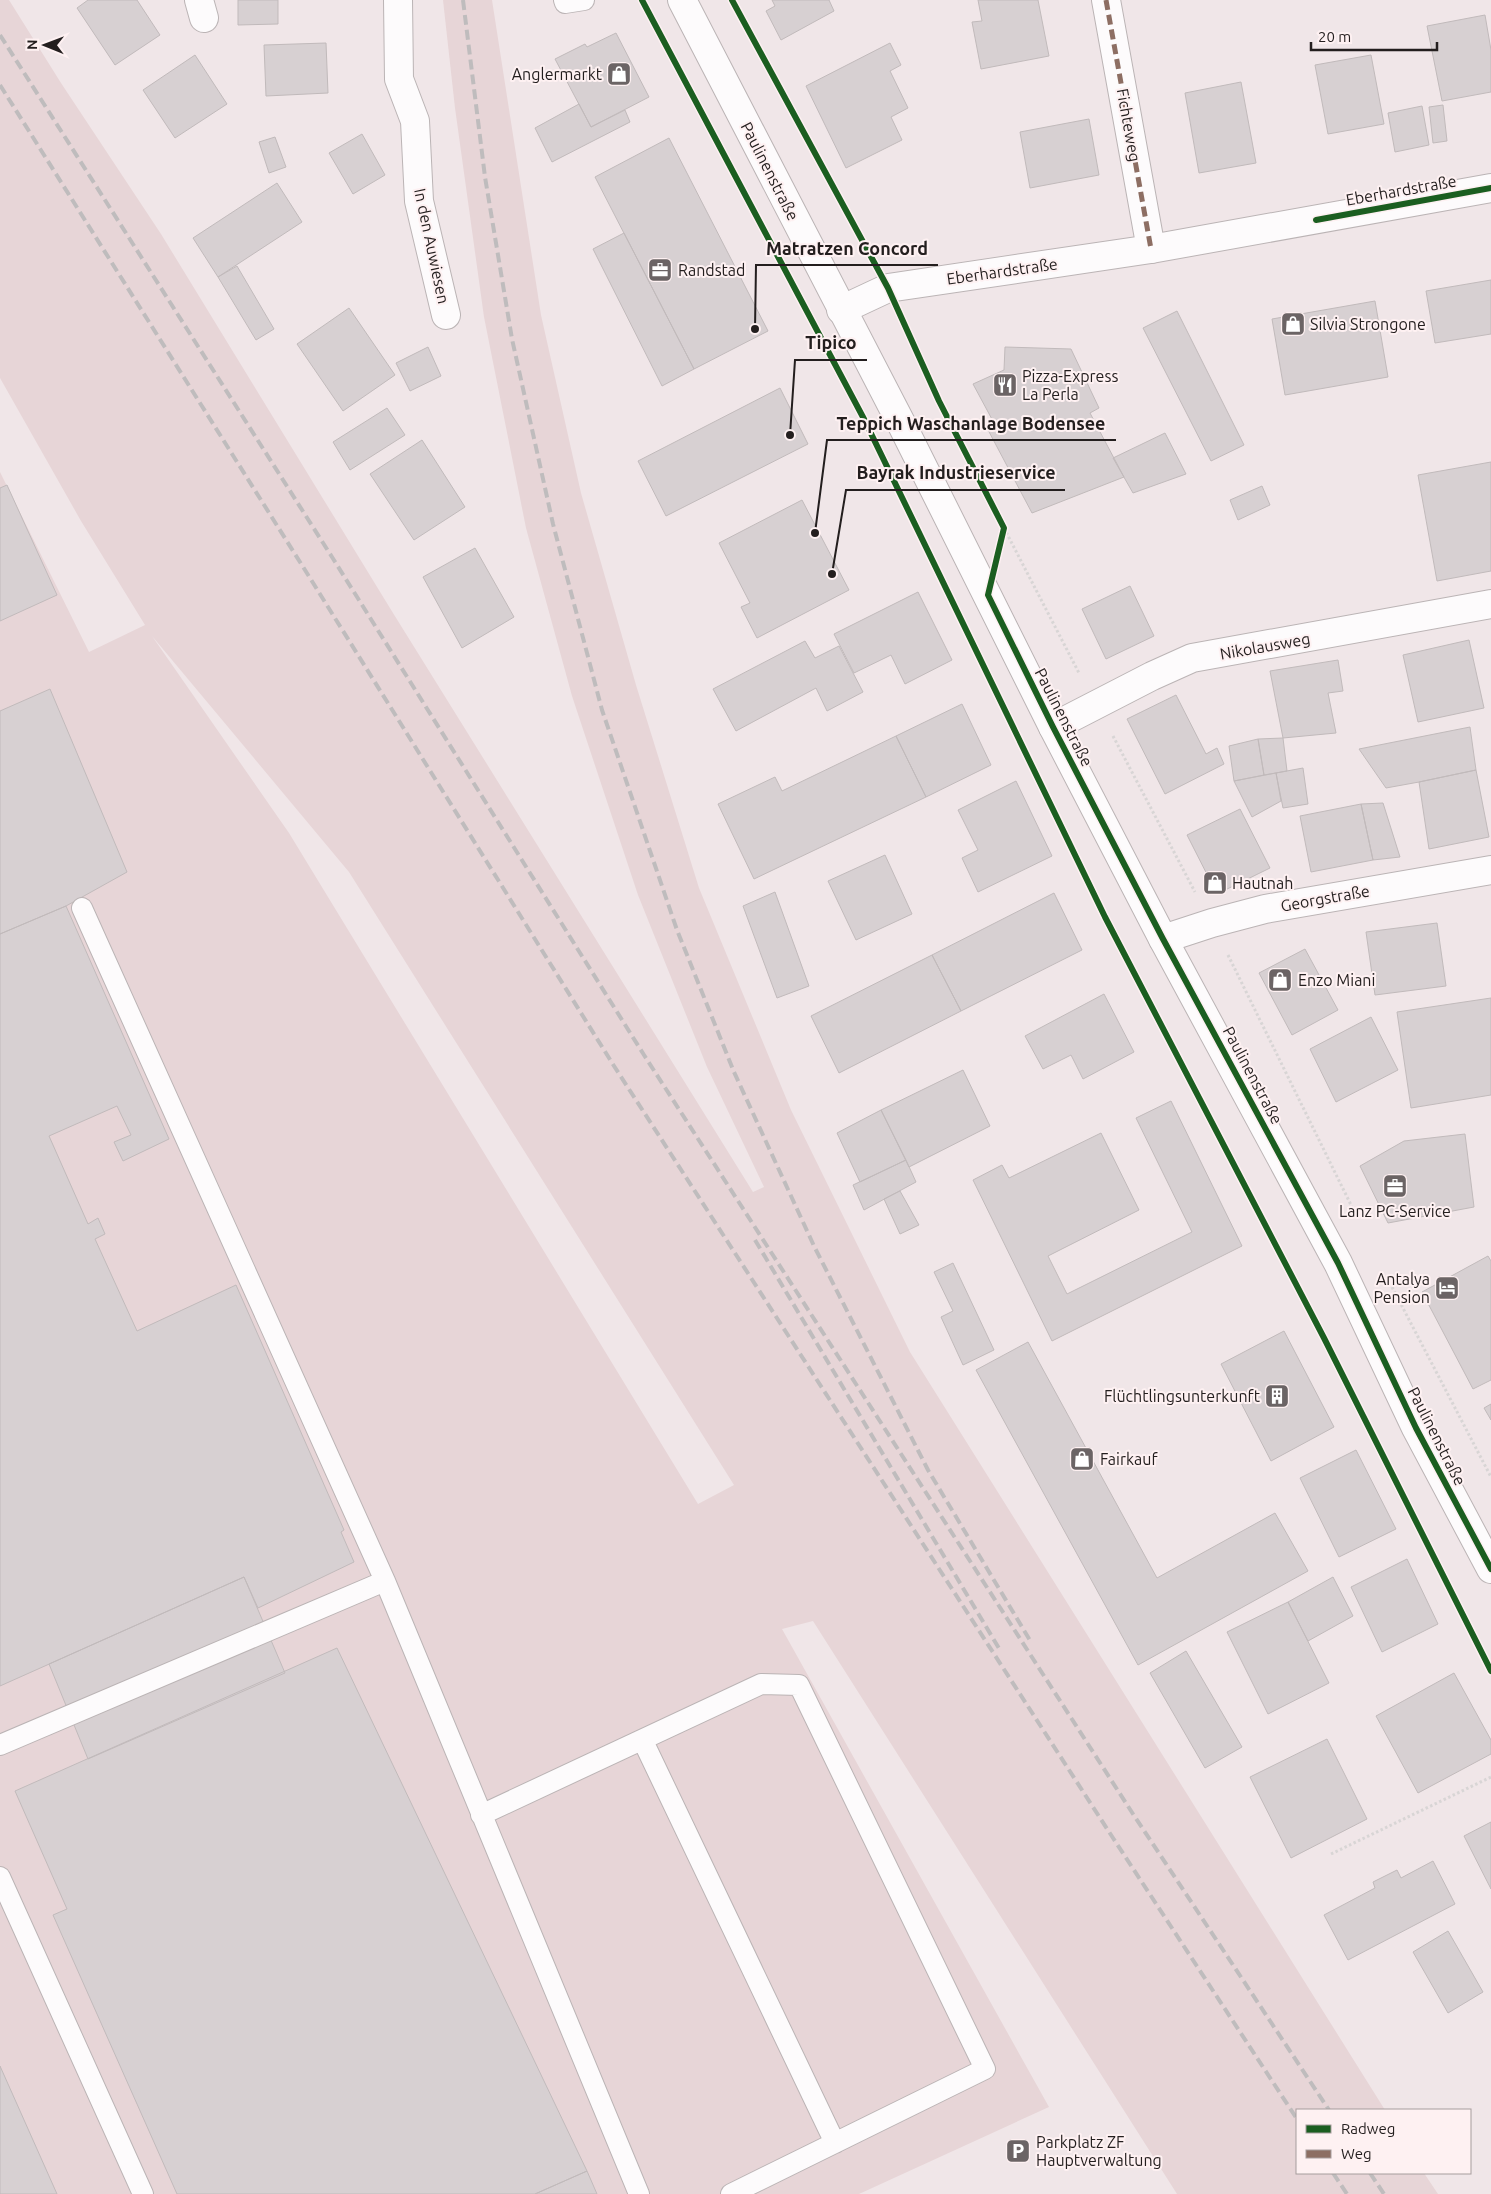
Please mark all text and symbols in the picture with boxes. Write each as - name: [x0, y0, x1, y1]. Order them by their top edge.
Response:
- north arrow: [20, 20, 70, 70]
- scale bar: [1311, 20, 1437, 52]
- text: 20 m: [1318, 28, 1351, 45]
- text: N: [24, 39, 40, 50]
- shop icon: Anglermarkt: [606, 61, 632, 87]
- place label: Anglermarkt: [512, 65, 603, 83]
- street label: Fichteweg: [1114, 87, 1144, 163]
- street label: Paulinenstraße: [737, 119, 803, 223]
- street label: Eberhardstraße: [1344, 171, 1458, 209]
- street label: In den Auwiesen: [411, 187, 453, 305]
- callout: Matratzen Concord: [756, 232, 938, 265]
- text: Matratzen Concord: [766, 238, 928, 258]
- street label: Eberhardstraße: [945, 254, 1059, 288]
- office icon: Randstad: [647, 257, 673, 283]
- place label: Randstad: [678, 261, 745, 279]
- shop icon: Silvia Strongone: [1280, 311, 1306, 337]
- place label: Silvia Strongone: [1310, 315, 1426, 333]
- callout: Tipico: [795, 327, 867, 360]
- text: Tipico: [805, 332, 857, 352]
- place label: Pizza-Express La Perla: [1022, 367, 1118, 403]
- restaurant icon: Pizza-Express La Perla: [992, 372, 1018, 398]
- callout: Teppich Waschanlage Bodensee: [827, 407, 1116, 440]
- text: Teppich Waschanlage Bodensee: [837, 413, 1105, 433]
- callout: Bayrak Industrieservice: [846, 457, 1065, 490]
- text: Bayrak Industrieservice: [856, 462, 1056, 482]
- street label: Nikolausweg: [1218, 629, 1312, 663]
- street label: Paulinenstraße: [1031, 665, 1097, 769]
- shop icon: Hautnah: [1202, 870, 1228, 896]
- place label: Hautnah: [1232, 874, 1293, 892]
- street label: Georgstraße: [1279, 881, 1371, 915]
- shop icon: Enzo Miani: [1267, 967, 1293, 993]
- place label: Enzo Miani: [1298, 971, 1375, 989]
- street label: Paulinenstraße: [1220, 1023, 1286, 1127]
- office icon: Lanz PC-Service: [1382, 1173, 1408, 1199]
- place label: Lanz PC-Service: [1339, 1202, 1451, 1220]
- place label: Antalya Pension: [1373, 1270, 1430, 1306]
- hotel icon: Antalya Pension: [1434, 1275, 1460, 1301]
- building icon: Flüchtlingsunterkunft: [1264, 1383, 1290, 1409]
- street label: Paulinenstraße: [1404, 1384, 1470, 1488]
- place label: Flüchtlingsunterkunft: [1104, 1387, 1261, 1405]
- shop icon: Fairkauf: [1069, 1446, 1095, 1472]
- place label: Fairkauf: [1100, 1450, 1158, 1468]
- legend: [1296, 2109, 1471, 2174]
- text: Radweg: [1341, 2120, 1395, 2137]
- place label: Parkplatz ZF Hauptverwaltung: [1036, 2133, 1162, 2169]
- parking icon: Parkplatz ZF Hauptverwaltung: [1005, 2138, 1031, 2164]
- text: Weg: [1341, 2145, 1372, 2162]

